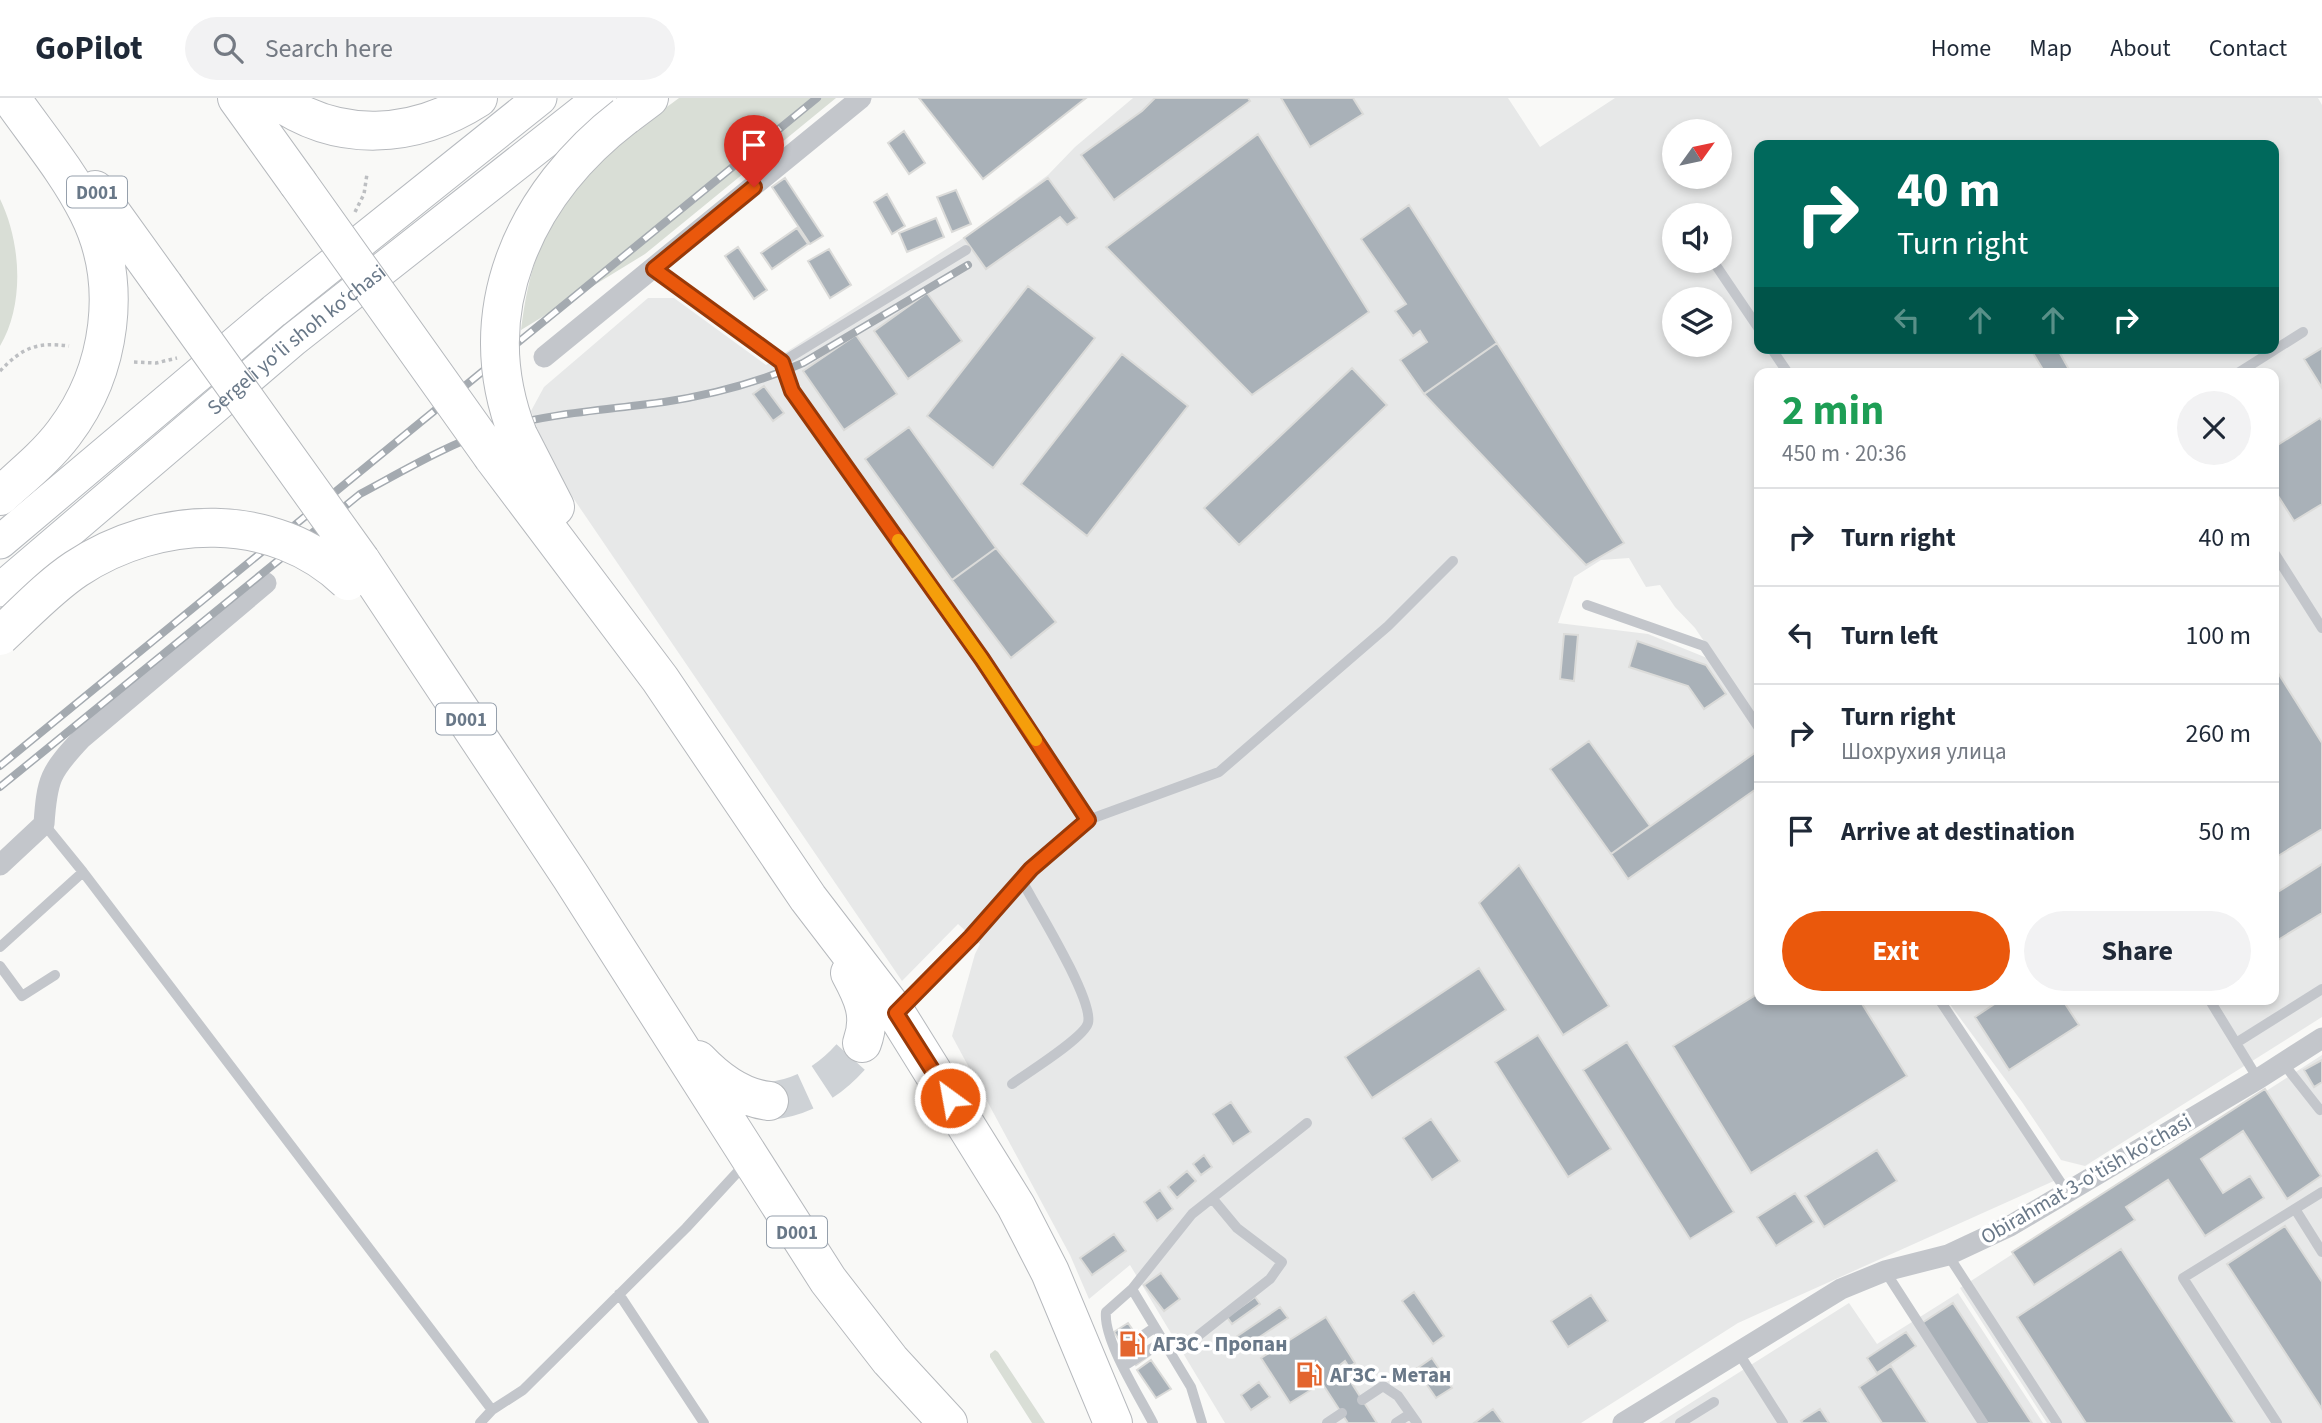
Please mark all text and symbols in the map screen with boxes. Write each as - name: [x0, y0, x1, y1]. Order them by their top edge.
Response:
- search box: [185, 17, 675, 80]
- text: GoPilot: [35, 25, 143, 72]
- icon: search: [209, 29, 247, 67]
- text: Search here: [265, 30, 393, 67]
- text: Home: [1931, 31, 1991, 66]
- text: Map: [2029, 31, 2072, 66]
- text: About: [2110, 31, 2171, 66]
- text: Contact: [2209, 31, 2287, 66]
- pin: [724, 115, 784, 187]
- north arrow: [1662, 119, 1732, 189]
- map controls: [1662, 119, 1732, 357]
- icon: arrive: [735, 126, 773, 164]
- text: 40 m: [1897, 156, 2001, 226]
- icon: right: [1782, 168, 1873, 259]
- road number: D001: [67, 176, 127, 208]
- button: sound: [1662, 203, 1732, 273]
- text: Turn right: [1897, 221, 2028, 267]
- street label: Sergeli yo‘li shoh ko‘chasi: [200, 257, 392, 422]
- button: layers: [1662, 287, 1732, 357]
- icon: left: [1888, 301, 1926, 339]
- icon: ahead: [1961, 301, 1999, 339]
- icon: ahead: [2034, 301, 2072, 339]
- icon: right: [2107, 301, 2145, 339]
- text: 2 min: [1782, 381, 1884, 441]
- button: close: [2177, 391, 2251, 465]
- text: 450 m · 20:36: [1782, 437, 1906, 470]
- icon: right: [1782, 518, 1820, 556]
- text: Turn right: [1841, 519, 1956, 556]
- text: 40 m: [2198, 519, 2251, 556]
- icon: left: [1782, 616, 1820, 654]
- text: Turn left: [1841, 617, 1938, 654]
- text: 100 m: [2185, 617, 2251, 654]
- text: Turn right: [1841, 698, 1956, 735]
- road number: D001: [436, 704, 496, 734]
- icon: right: [1782, 714, 1820, 752]
- text: 260 m: [2185, 715, 2251, 752]
- text: Шохрухия улица: [1841, 735, 2007, 768]
- icon: arrive: [1782, 812, 1820, 850]
- text: Arrive at destination: [1841, 813, 2075, 850]
- text: 50 m: [2198, 813, 2251, 850]
- button: Exit: [1782, 911, 2010, 991]
- button: Share: [2024, 911, 2251, 991]
- position arrow: [913, 1061, 987, 1135]
- street label: Obirahmat 3-o'tish ko'chasi: [1975, 1106, 2197, 1252]
- road number: D001: [767, 1216, 827, 1248]
- fuel station icon: АГЗС - Пропан: [1117, 1329, 1147, 1359]
- place label: АГЗС - Пропан: [1152, 1329, 1287, 1359]
- fuel station icon: АГЗС - Метан: [1294, 1360, 1324, 1390]
- place label: АГЗС - Метан: [1329, 1360, 1451, 1390]

